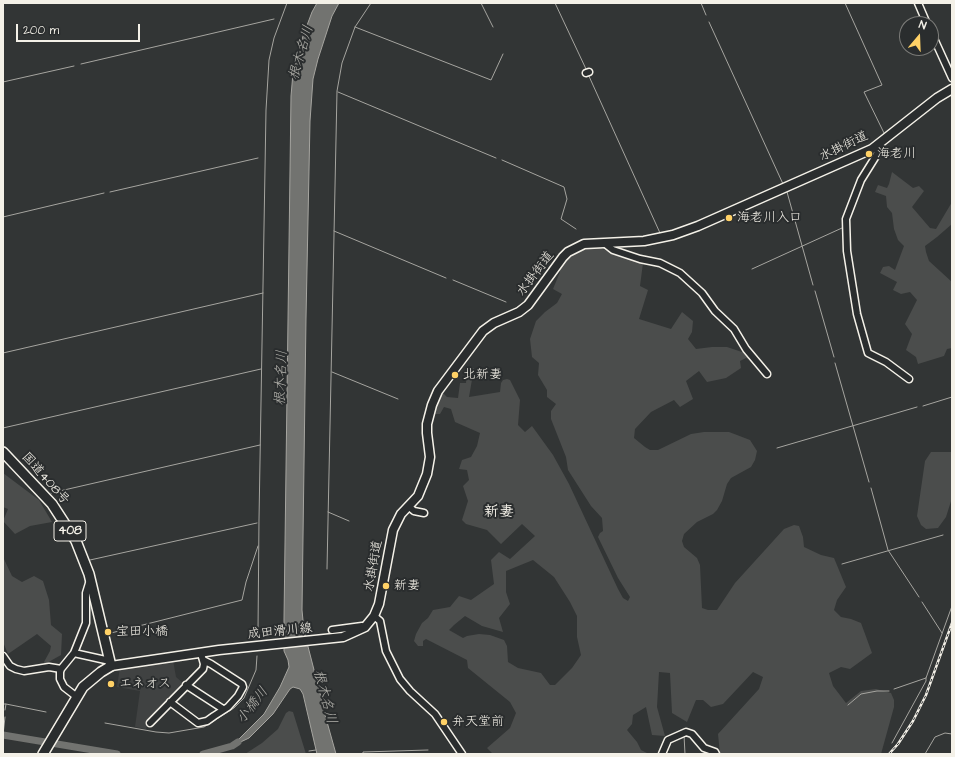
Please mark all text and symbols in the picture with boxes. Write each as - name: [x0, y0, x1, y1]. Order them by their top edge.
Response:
- scale bar: [18, 16, 142, 42]
- north arrow: [899, 16, 939, 56]
- text: N: [917, 17, 928, 33]
- text: 200 m: [23, 22, 59, 39]
- water label: 根木名川: [286, 24, 318, 82]
- street label: 水掛街道: [817, 129, 871, 165]
- place label: 海老川: [877, 146, 916, 162]
- marker: 海老川: [864, 149, 874, 159]
- place label: 海老川入口: [737, 210, 802, 226]
- marker: 海老川入口: [724, 213, 734, 223]
- street label: 水掛街道: [514, 249, 558, 299]
- water label: 根木名川: [273, 350, 291, 406]
- place label: 北新妻: [463, 367, 502, 383]
- marker: 北新妻: [450, 370, 460, 380]
- street label: 国道408号: [18, 450, 72, 508]
- district label: 新妻: [484, 504, 514, 522]
- road number: 408: [54, 521, 86, 541]
- street label: 水掛街道: [362, 539, 386, 593]
- place label: 新妻: [394, 578, 420, 594]
- marker: 新妻: [381, 581, 391, 591]
- street label: 成田滑川線: [247, 621, 313, 643]
- place label: 宝田小橋: [116, 624, 168, 640]
- marker: 宝田小橋: [103, 627, 113, 637]
- water label: 根木名川: [309, 668, 339, 726]
- place label: エネオス: [119, 676, 171, 692]
- marker: エネオス: [106, 679, 116, 689]
- water label: 小橋川: [233, 684, 273, 728]
- place label: 弁天堂前: [452, 714, 504, 730]
- marker: 弁天堂前: [439, 717, 449, 727]

